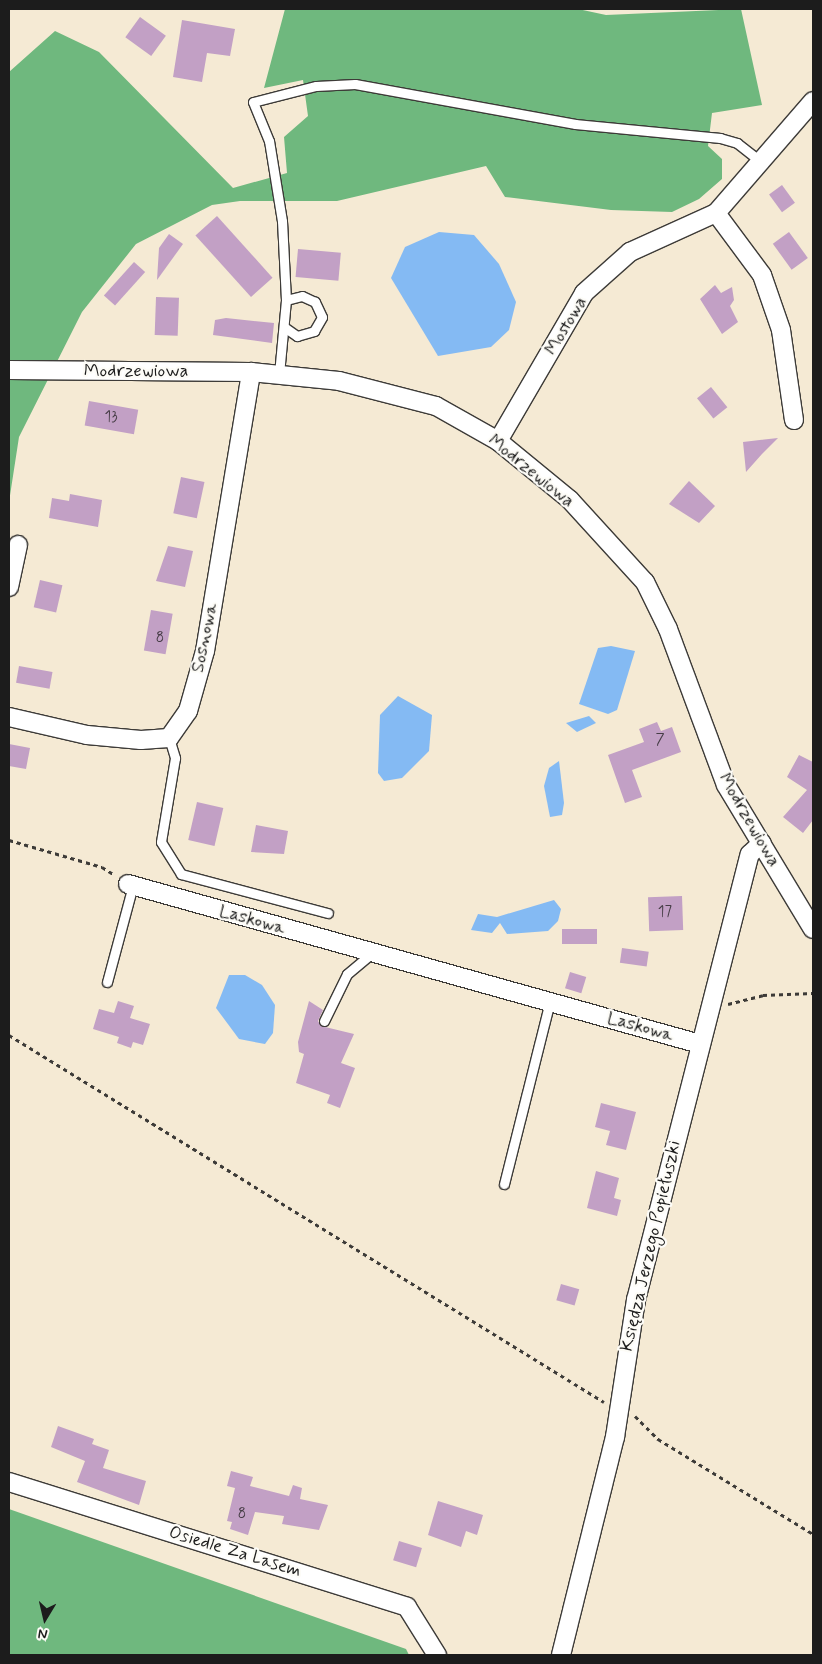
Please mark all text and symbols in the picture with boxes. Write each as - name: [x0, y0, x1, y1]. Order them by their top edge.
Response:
- street label: Mostowa: [540, 293, 592, 359]
- street label: Modrzewiowa: [84, 360, 188, 382]
- house number: 13: [104, 409, 118, 427]
- street label: Modrzewiowa: [484, 430, 578, 512]
- street label: Sosnowa: [187, 601, 223, 675]
- house number: 8: [156, 630, 164, 648]
- house number: 7: [655, 732, 665, 750]
- street label: Modrzewiowa: [714, 769, 784, 871]
- street label: Laskowa: [217, 900, 287, 940]
- house number: 17: [658, 904, 672, 922]
- street label: Laskowa: [605, 1007, 675, 1047]
- street label: Księdza Jerzego Popiełuszki: [617, 1140, 685, 1352]
- house number: 8: [238, 1506, 246, 1524]
- street label: Osiedle Za Lasem: [163, 1521, 307, 1583]
- north arrow: [20, 1594, 70, 1644]
- text: N: [37, 1624, 49, 1643]

